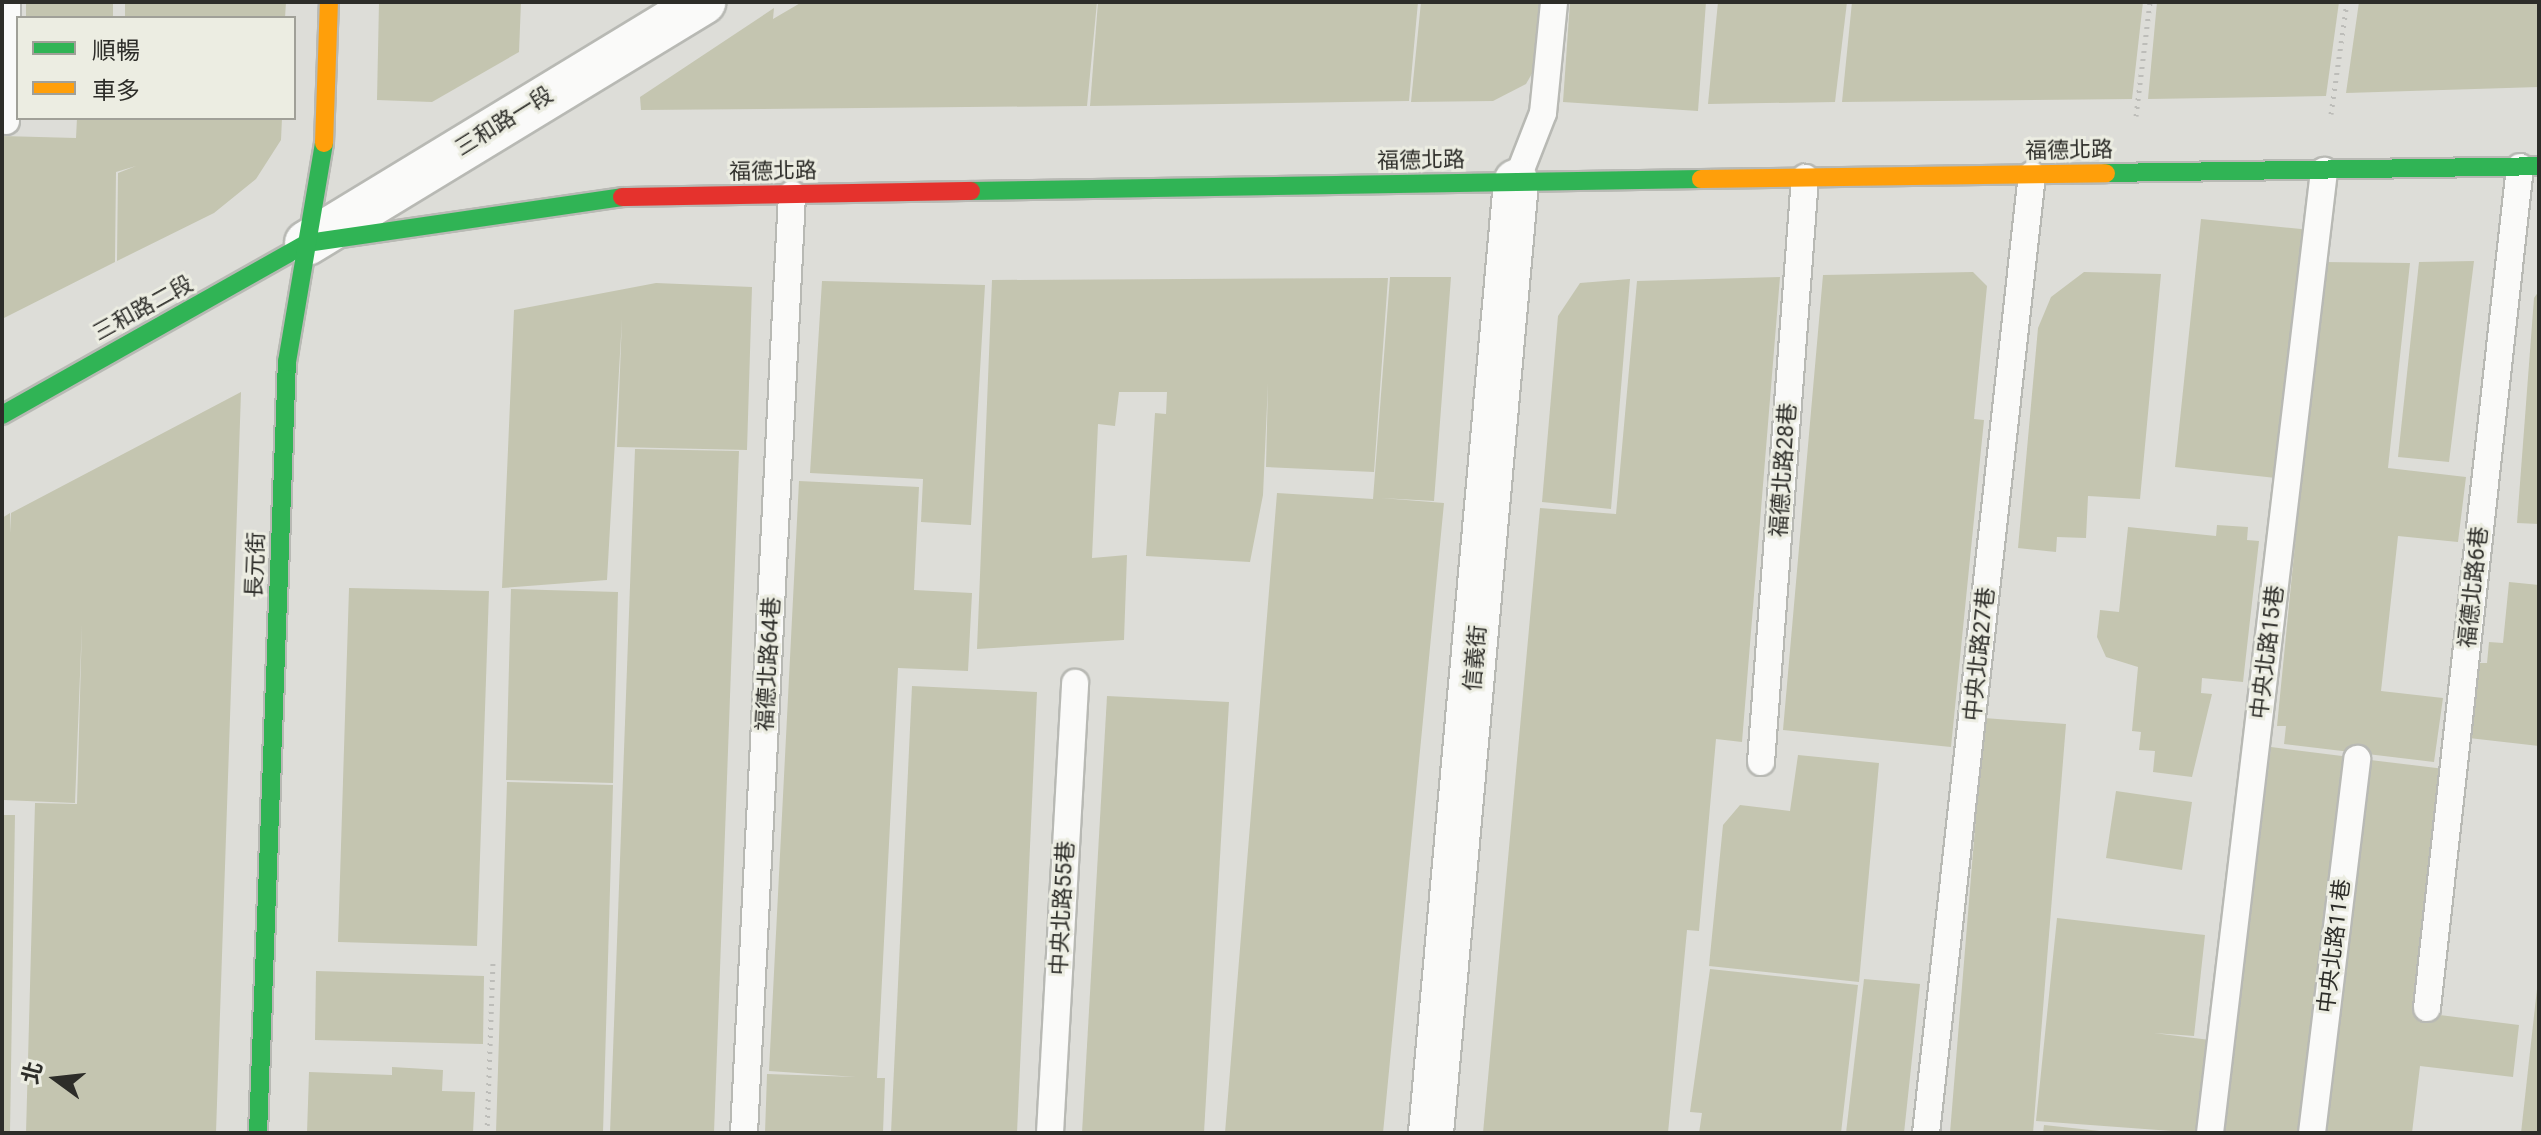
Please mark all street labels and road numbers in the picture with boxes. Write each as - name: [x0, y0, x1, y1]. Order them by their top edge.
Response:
- street label: 三和路一段: [450, 81, 558, 161]
- street label: 福德北路: [2025, 136, 2113, 164]
- street label: 福德北路: [1377, 146, 1465, 174]
- street label: 福德北路: [729, 157, 817, 185]
- street label: 三和路二段: [88, 270, 198, 346]
- street label: 福德北路28巷: [1765, 402, 1801, 538]
- street label: 福德北路6巷: [2453, 525, 2493, 649]
- street label: 長元街: [241, 532, 269, 598]
- street label: 中央北路15巷: [2246, 584, 2288, 720]
- street label: 中央北路27巷: [1959, 586, 1999, 722]
- street label: 福德北路64巷: [751, 596, 785, 732]
- street label: 信義街: [1459, 624, 1491, 692]
- street label: 中央北路55巷: [1045, 840, 1079, 976]
- street label: 中央北路11巷: [2313, 878, 2355, 1014]

